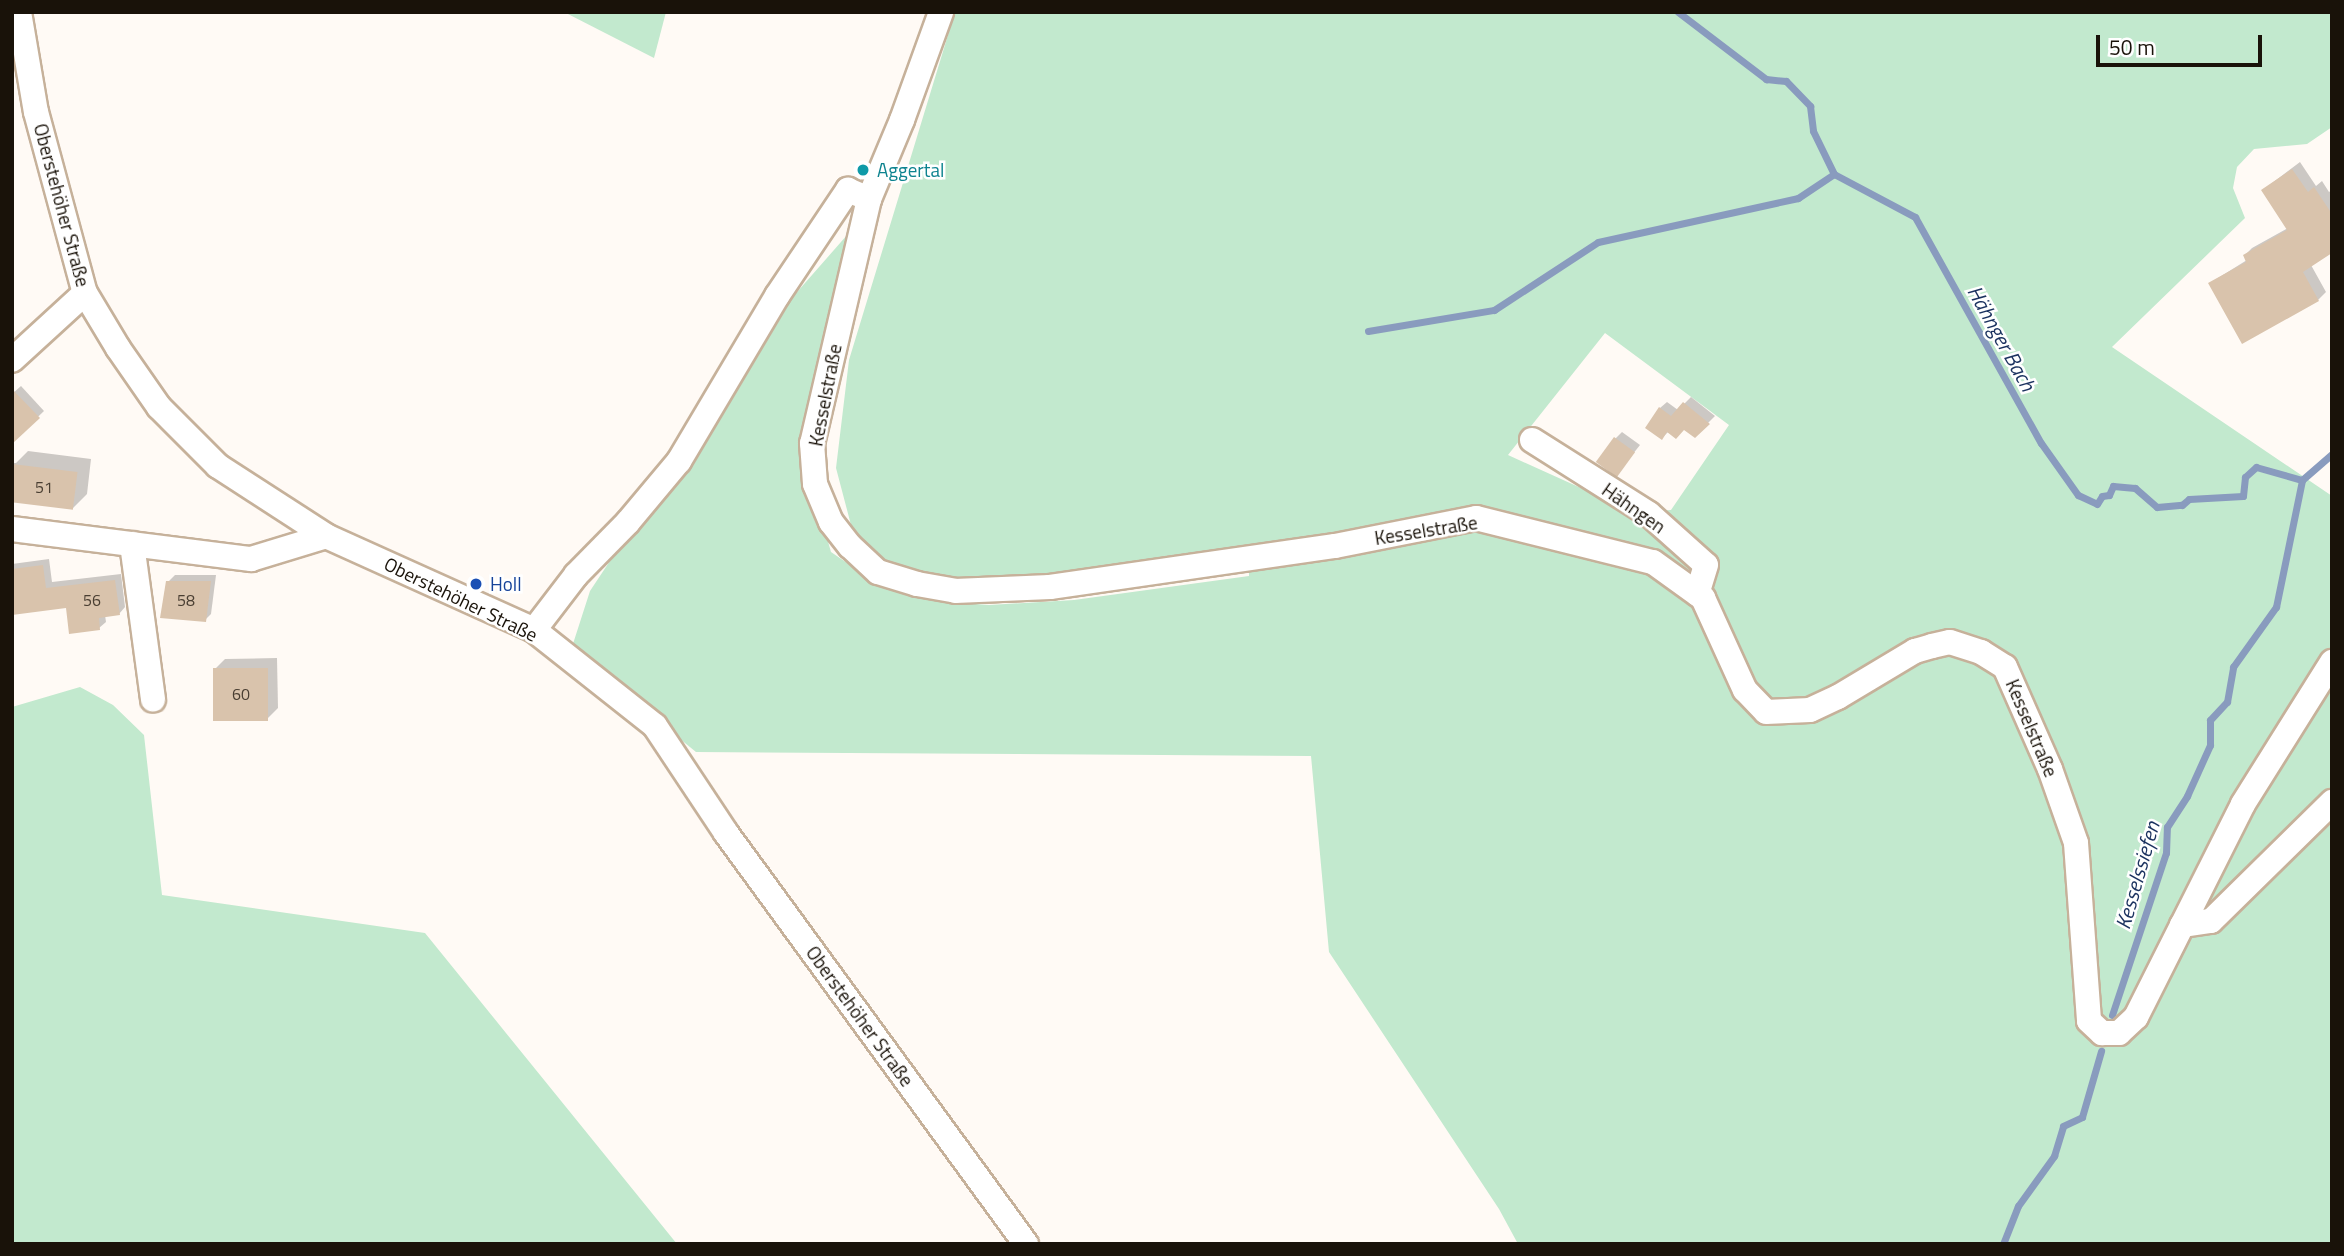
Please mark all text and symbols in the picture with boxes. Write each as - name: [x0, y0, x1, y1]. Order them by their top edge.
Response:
- scale bar: [2099, 21, 2265, 65]
- text: 50 m: [2109, 31, 2155, 63]
- street label: Oberstehöher Straße: [29, 121, 95, 289]
- place label: Aggertal: [877, 159, 944, 181]
- marker: Aggertal: [855, 162, 871, 178]
- water label: Hähnger Bach: [1963, 281, 2041, 395]
- street label: Kesselstraße: [804, 342, 846, 448]
- house number: 51: [35, 477, 53, 497]
- street label: Hähngen: [1598, 478, 1670, 538]
- street label: Kesselstraße: [1373, 511, 1479, 549]
- street label: Oberstehöher Straße: [381, 552, 541, 646]
- place label: Holl: [490, 573, 522, 595]
- marker: Holl: [468, 576, 484, 592]
- house number: 56: [83, 590, 101, 610]
- house number: 58: [177, 590, 195, 610]
- street label: Kesselstraße: [2001, 676, 2063, 780]
- house number: 60: [232, 684, 250, 704]
- water label: Kesselssiefen: [2110, 818, 2164, 932]
- street label: Oberstehöher Straße: [801, 941, 919, 1091]

